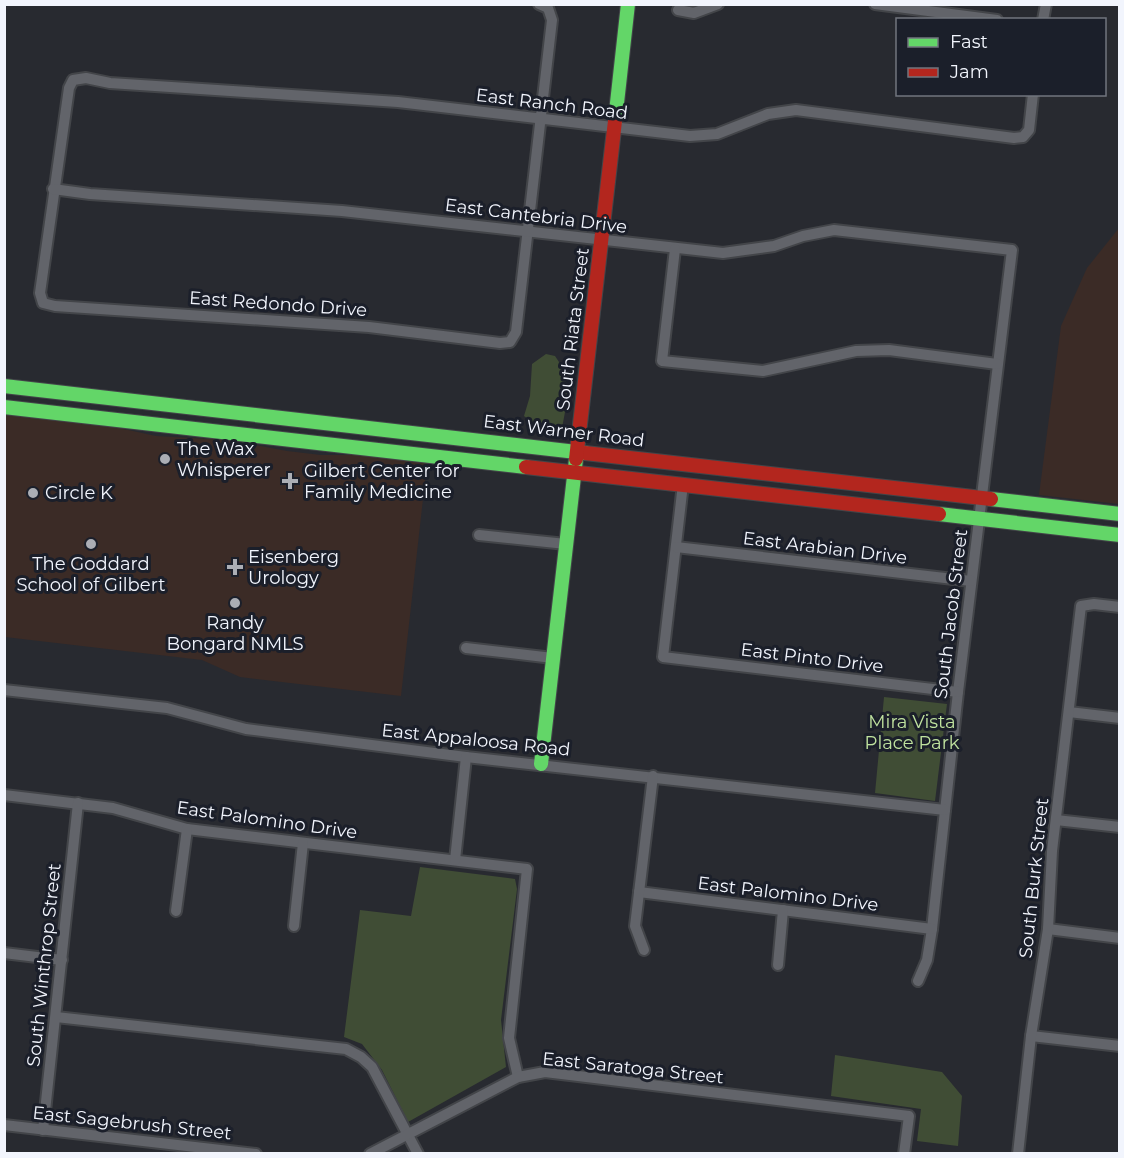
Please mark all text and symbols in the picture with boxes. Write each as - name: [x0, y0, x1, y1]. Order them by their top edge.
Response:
- legend: [896, 18, 1106, 96]
- text: Fast: [950, 31, 988, 53]
- text: Jam: [949, 61, 989, 83]
- street label: East Ranch Road: [475, 84, 629, 124]
- street label: East Cantebria Drive: [444, 194, 628, 238]
- street label: South Riata Street: [552, 246, 594, 412]
- street label: East Redondo Drive: [188, 287, 368, 321]
- street label: East Warner Road: [482, 410, 646, 452]
- place label: The Wax Whisperer: [177, 438, 271, 481]
- marker: The Wax Whisperer: [158, 452, 172, 466]
- place label: Gilbert Center for Family Medicine: [304, 460, 460, 503]
- marker: Gilbert Center for Family Medicine: [281, 472, 299, 490]
- place label: Circle K: [45, 482, 113, 504]
- marker: Circle K: [26, 486, 40, 500]
- street label: East Arabian Drive: [742, 527, 908, 569]
- street label: South Jacob Street: [930, 528, 972, 700]
- marker: The Goddard School of Gilbert: [84, 537, 98, 551]
- place label: Eisenberg Urology: [248, 546, 339, 589]
- place label: The Goddard School of Gilbert: [17, 553, 165, 596]
- marker: Eisenberg Urology: [226, 558, 244, 576]
- marker: Randy Bongard NMLS: [228, 596, 242, 610]
- place label: Randy Bongard NMLS: [166, 612, 304, 655]
- street label: East Pinto Drive: [739, 638, 885, 678]
- park label: Mira Vista Place Park: [864, 711, 960, 754]
- street label: East Appaloosa Road: [380, 719, 572, 761]
- street label: East Palomino Drive: [175, 796, 359, 844]
- street label: South Burk Street: [1015, 797, 1053, 959]
- street label: South Winthrop Street: [22, 862, 66, 1068]
- street label: East Palomino Drive: [696, 872, 880, 916]
- street label: East Saratoga Street: [541, 1048, 725, 1088]
- street label: East Sagebrush Street: [31, 1102, 233, 1144]

